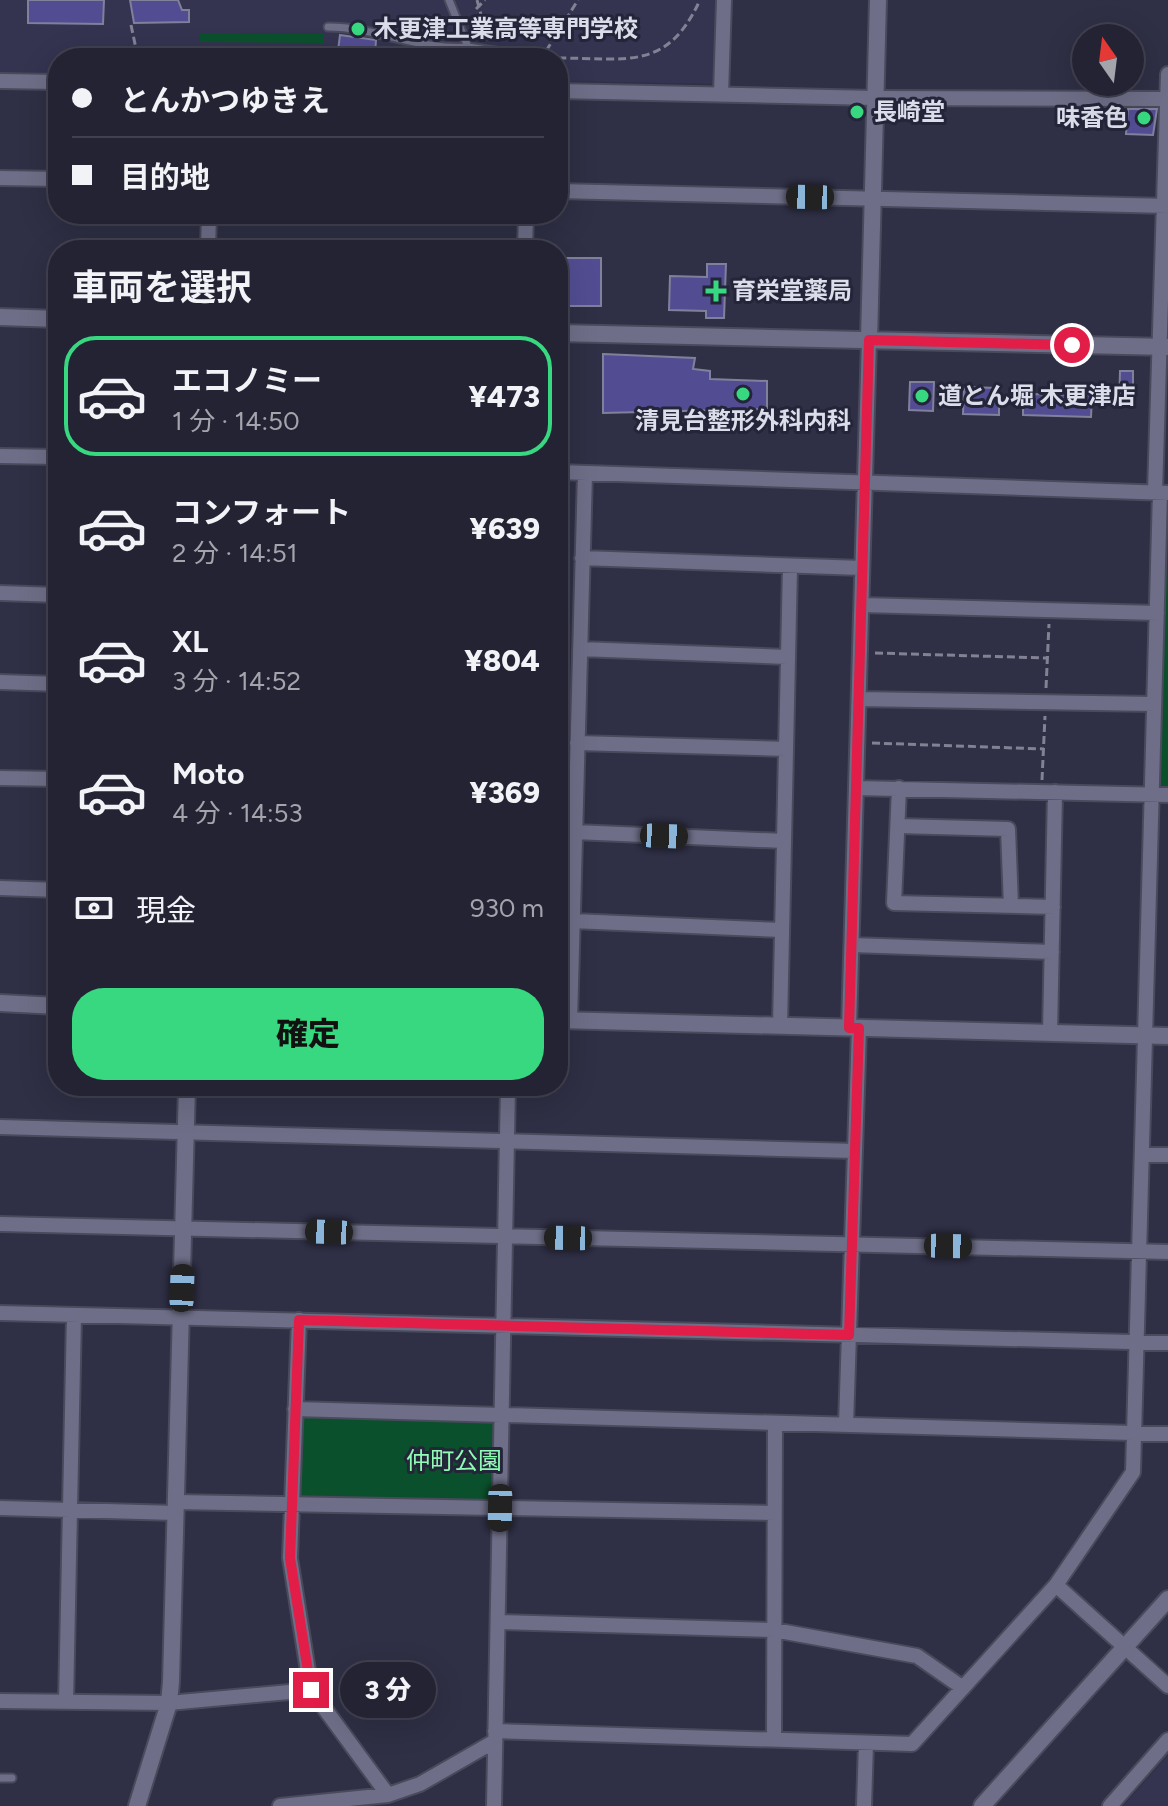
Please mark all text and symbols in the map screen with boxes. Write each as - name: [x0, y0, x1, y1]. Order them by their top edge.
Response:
- place label: 木更津工業高等専門学校: [374, 14, 638, 43]
- marker: 木更津工業高等専門学校: [349, 20, 367, 38]
- north arrow: [1072, 24, 1144, 96]
- map controls: [1072, 24, 1144, 96]
- text: とんかつゆきえ: [120, 82, 330, 119]
- place label: 長崎堂: [873, 97, 945, 126]
- marker: 長崎堂: [848, 103, 866, 121]
- place label: 味香色: [1056, 103, 1128, 132]
- marker: 味香色: [1135, 109, 1153, 127]
- text: 目的地: [120, 159, 210, 196]
- car: [786, 185, 834, 209]
- text: 車両を選択: [72, 266, 252, 309]
- place label: 育栄堂薬局: [732, 276, 852, 305]
- marker: 育栄堂薬局: [707, 282, 725, 300]
- route start: [1054, 327, 1090, 363]
- icon: car: [76, 360, 148, 432]
- text: エコノミー: [172, 362, 322, 399]
- text: ¥473: [468, 378, 540, 415]
- place label: 道とん堀 木更津店: [938, 381, 1136, 410]
- marker: 清見台整形外科内科: [734, 385, 752, 403]
- marker: 道とん堀 木更津店: [913, 387, 931, 405]
- text: 1 分 · 14:50: [172, 405, 300, 437]
- place label: 清見台整形外科内科: [635, 406, 851, 435]
- icon: car: [76, 492, 148, 564]
- text: コンフォート: [172, 494, 351, 531]
- text: ¥639: [469, 510, 540, 547]
- text: 2 分 · 14:51: [172, 537, 298, 569]
- text: XL: [172, 623, 208, 660]
- icon: car: [76, 624, 148, 696]
- text: ¥804: [464, 642, 540, 679]
- text: 3 分 · 14:52: [172, 665, 301, 697]
- text: Moto: [172, 755, 244, 792]
- icon: car: [76, 756, 148, 828]
- text: ¥369: [469, 774, 540, 811]
- text: 4 分 · 14:53: [172, 797, 303, 829]
- car: [640, 823, 688, 849]
- icon: cash: [72, 886, 116, 930]
- text: 現金: [136, 892, 196, 929]
- text: 930 m: [470, 892, 544, 924]
- button: 確定: [72, 988, 544, 1080]
- car: [305, 1219, 353, 1245]
- car: [544, 1226, 592, 1250]
- car: [924, 1234, 972, 1258]
- car: [169, 1264, 195, 1312]
- park label: 仲町公園: [406, 1446, 502, 1475]
- car: [488, 1484, 512, 1532]
- callout: 3 分: [339, 1662, 435, 1718]
- route end: [293, 1672, 329, 1708]
- text: 3 分: [365, 1674, 411, 1706]

